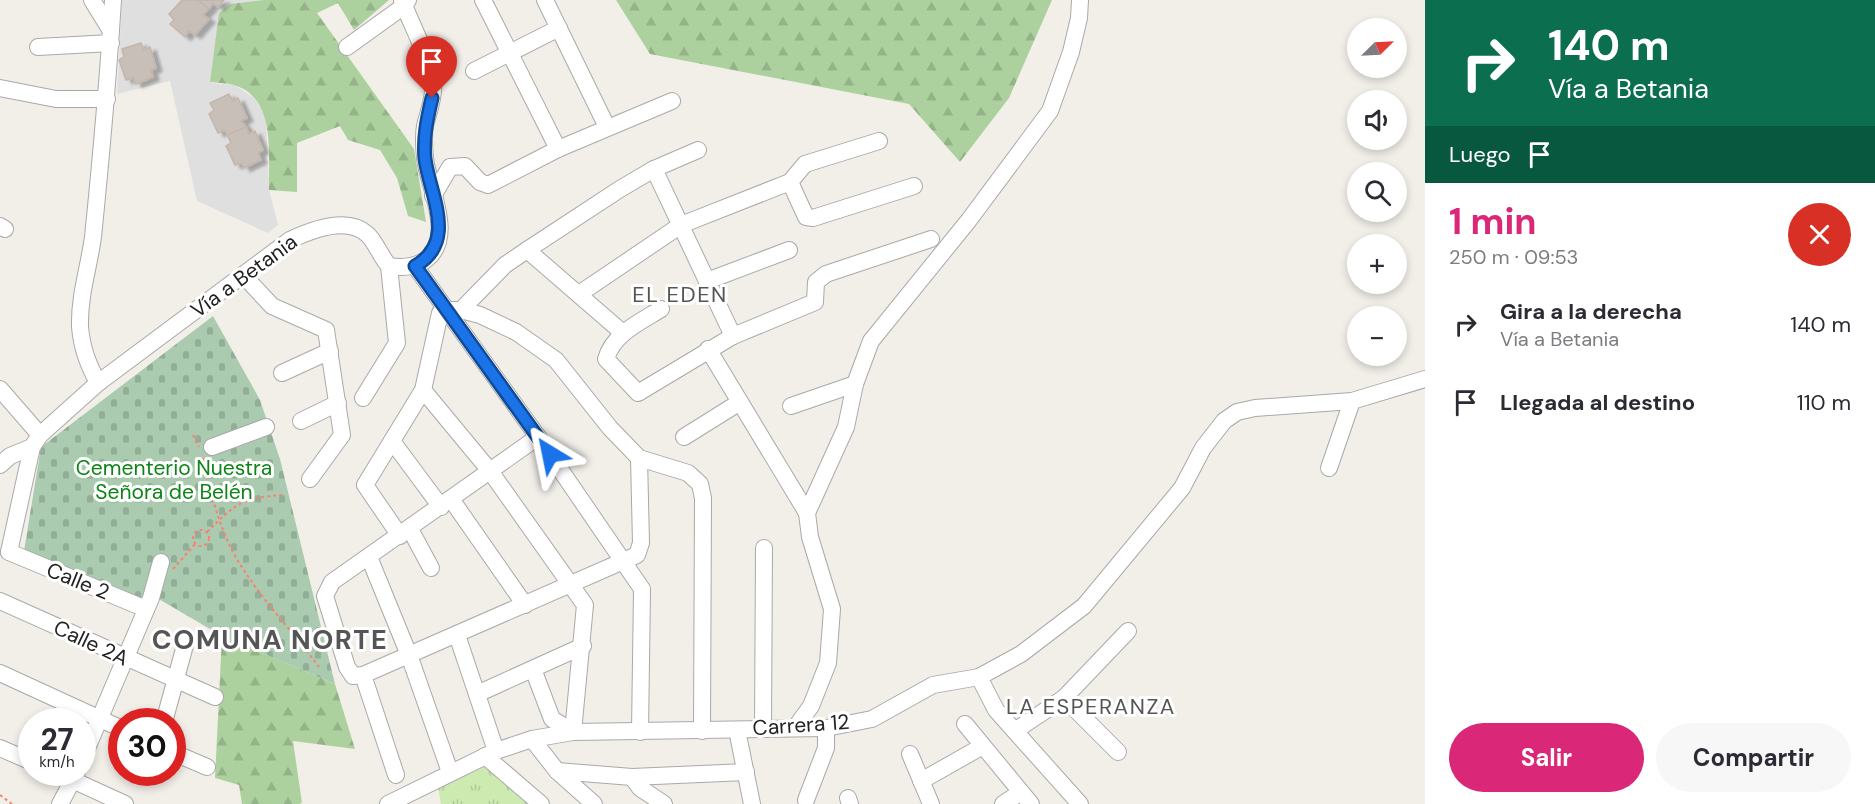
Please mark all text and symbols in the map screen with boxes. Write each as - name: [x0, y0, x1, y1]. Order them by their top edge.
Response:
- north arrow: [1347, 18, 1407, 78]
- map controls: [1347, 18, 1407, 366]
- text: 140 m: [1548, 18, 1670, 73]
- icon: right: [1449, 24, 1527, 102]
- pin: [406, 36, 457, 98]
- icon: arrive: [415, 45, 448, 78]
- text: Vía a Betania: [1548, 71, 1709, 106]
- button: sound: [1347, 90, 1407, 150]
- icon: arrive: [1523, 138, 1556, 171]
- text: Luego: [1449, 140, 1511, 169]
- button: search: [1347, 162, 1407, 222]
- text: 1 min: [1449, 198, 1537, 245]
- button: close: [1788, 203, 1851, 266]
- street label: Vía a Betania: [185, 228, 303, 324]
- button: +: [1347, 234, 1407, 294]
- text: 250 m · 09:53: [1449, 244, 1578, 270]
- district label: EL EDEN: [632, 280, 728, 309]
- text: Gira a la derecha: [1500, 297, 1682, 326]
- button: −: [1347, 306, 1407, 366]
- icon: right: [1449, 308, 1482, 341]
- text: 140 m: [1790, 310, 1851, 339]
- text: Vía a Betania: [1500, 326, 1619, 352]
- icon: arrive: [1449, 386, 1482, 419]
- text: Llegada al destino: [1500, 388, 1695, 417]
- text: 110 m: [1797, 388, 1851, 417]
- position arrow: [518, 422, 582, 486]
- park label: Cementerio Nuestra Señora de Belén: [76, 454, 272, 506]
- street label: Calle 2: [42, 556, 114, 606]
- street label: Calle 2A: [49, 614, 133, 672]
- district label: COMUNA NORTE: [152, 622, 388, 657]
- district label: LA ESPERANZA: [1006, 692, 1176, 721]
- speed limit sign: 30: [108, 708, 186, 786]
- street label: Carrera 12: [752, 708, 850, 742]
- text: 27: [40, 720, 74, 759]
- button: Salir: [1449, 723, 1644, 792]
- button: Compartir: [1656, 723, 1851, 792]
- text: km/h: [39, 752, 75, 772]

